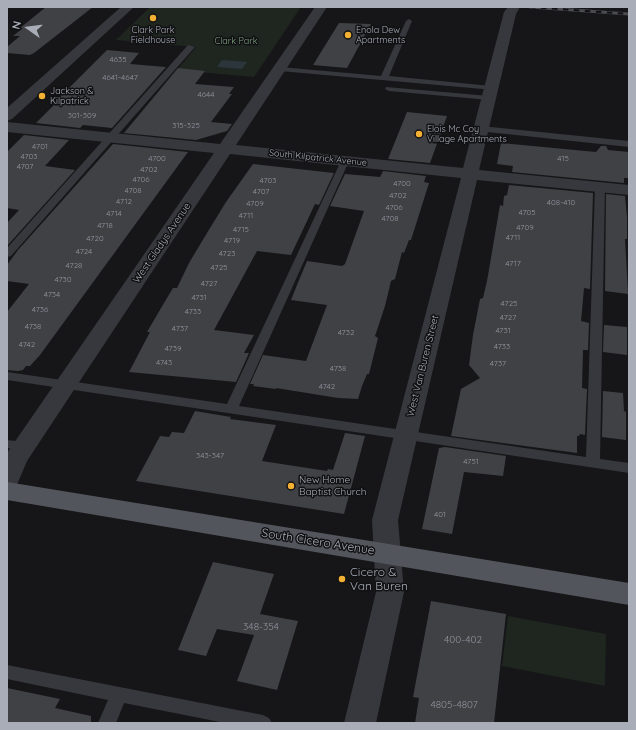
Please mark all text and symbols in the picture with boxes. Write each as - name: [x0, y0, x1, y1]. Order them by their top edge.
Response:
- north arrow: [8, 8, 48, 48]
- marker: Clark Park Fieldhouse: [148, 13, 158, 23]
- text: N: [9, 19, 24, 31]
- place label: Clark Park Fieldhouse: [131, 25, 175, 46]
- place label: Enola Dew Apartments: [356, 25, 405, 46]
- marker: Enola Dew Apartments: [343, 30, 353, 40]
- park label: Clark Park: [214, 36, 258, 46]
- house number: 4635: [109, 55, 127, 65]
- house number: 4641-4647: [102, 73, 138, 83]
- place label: Jackson & Kilpatrick: [50, 86, 93, 107]
- house number: 4644: [197, 90, 215, 100]
- marker: Jackson & Kilpatrick: [37, 91, 47, 101]
- house number: 301-309: [68, 111, 96, 121]
- house number: 315-325: [172, 121, 200, 131]
- place label: Elois Mc Coy Village Apartments: [427, 124, 507, 145]
- marker: Elois Mc Coy Village Apartments: [414, 129, 424, 139]
- house number: 4701: [32, 142, 48, 152]
- street label: South Kilpatrick Avenue: [269, 147, 367, 169]
- house number: 4703: [20, 152, 38, 162]
- house number: 4700: [148, 154, 166, 164]
- house number: 415: [557, 154, 569, 164]
- house number: 4707: [17, 162, 33, 172]
- house number: 4702: [140, 165, 158, 175]
- house number: 4706: [132, 175, 150, 185]
- house number: 4703: [259, 176, 277, 186]
- house number: 4700: [393, 179, 411, 189]
- house number: 4708: [124, 186, 142, 196]
- house number: 4707: [253, 187, 269, 197]
- house number: 4702: [389, 191, 407, 201]
- house number: 4712: [116, 197, 132, 207]
- house number: 408-410: [547, 198, 575, 208]
- house number: 4709: [246, 199, 264, 209]
- street label: West Gladys Avenue: [131, 200, 193, 286]
- house number: 4706: [385, 203, 403, 213]
- house number: 4705: [518, 208, 536, 218]
- house number: 4714: [106, 209, 122, 219]
- house number: 4711: [239, 211, 253, 221]
- house number: 4708: [381, 214, 399, 224]
- house number: 4718: [97, 221, 113, 231]
- house number: 4709: [516, 223, 534, 233]
- house number: 4715: [233, 225, 249, 235]
- house number: 4711: [506, 233, 520, 243]
- house number: 4720: [86, 234, 104, 244]
- house number: 4719: [224, 236, 240, 246]
- house number: 4724: [76, 247, 92, 257]
- house number: 4723: [219, 249, 235, 259]
- house number: 4717: [505, 259, 521, 269]
- house number: 4728: [66, 261, 82, 271]
- house number: 4725: [211, 263, 227, 273]
- house number: 4730: [54, 275, 72, 285]
- house number: 4727: [201, 279, 217, 289]
- house number: 4734: [44, 290, 60, 300]
- house number: 4731: [191, 293, 207, 303]
- house number: 4725: [501, 299, 517, 309]
- house number: 4736: [32, 305, 48, 315]
- house number: 4733: [185, 307, 201, 317]
- house number: 4727: [500, 313, 516, 323]
- street label: West Van Buren Street: [405, 314, 441, 418]
- house number: 4738: [25, 322, 41, 332]
- house number: 4737: [172, 324, 188, 334]
- house number: 4731: [495, 326, 511, 336]
- house number: 4732: [338, 328, 354, 338]
- house number: 4742: [19, 340, 35, 350]
- house number: 4733: [494, 342, 510, 352]
- house number: 4739: [165, 344, 181, 354]
- house number: 4743: [156, 358, 172, 368]
- house number: 4737: [490, 359, 506, 369]
- house number: 4738: [330, 364, 346, 374]
- house number: 4742: [319, 382, 335, 392]
- house number: 343-347: [196, 451, 224, 461]
- house number: 4751: [463, 457, 479, 467]
- place label: New Home Baptist Church: [299, 474, 366, 498]
- marker: New Home Baptist Church: [286, 481, 296, 491]
- house number: 401: [434, 510, 446, 520]
- street label: South Cicero Avenue: [260, 526, 376, 558]
- place label: Cicero & Van Buren: [350, 565, 408, 593]
- marker: Cicero & Van Buren: [337, 574, 347, 584]
- house number: 348-354: [243, 621, 279, 633]
- house number: 400-402: [444, 634, 482, 646]
- house number: 4805-4807: [430, 699, 478, 711]

